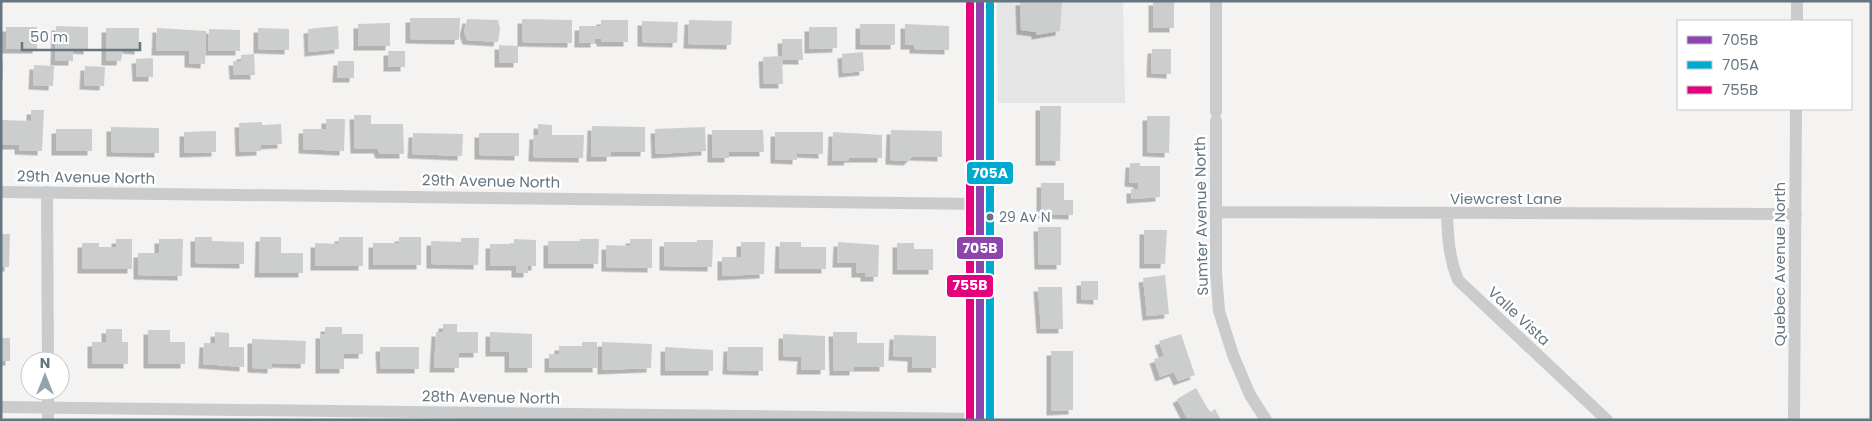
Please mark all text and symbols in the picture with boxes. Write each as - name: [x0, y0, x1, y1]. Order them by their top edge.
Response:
- scale bar: [22, 20, 140, 52]
- legend: [1677, 20, 1852, 110]
- text: 50 m: [30, 26, 68, 47]
- text: 705B: [1722, 29, 1758, 50]
- text: 705A: [1722, 54, 1759, 75]
- text: 755B: [1722, 79, 1758, 100]
- street label: Sumter Avenue North: [1189, 136, 1213, 296]
- line badge: 705A: [966, 161, 1014, 185]
- text: 705A: [972, 163, 1009, 183]
- street label: 29th Avenue North: [17, 165, 155, 189]
- street label: 29th Avenue North: [422, 169, 560, 193]
- street label: Quebec Avenue North: [1769, 182, 1790, 346]
- street label: Viewcrest Lane: [1450, 188, 1562, 209]
- place label: 29 Av N: [999, 207, 1050, 227]
- marker: 29 Av N: [985, 212, 995, 222]
- line badge: 705B: [956, 236, 1004, 260]
- text: 705B: [963, 238, 997, 258]
- line badge: 755B: [946, 274, 994, 298]
- text: 755B: [953, 275, 987, 295]
- street label: Valle Vista: [1483, 282, 1555, 350]
- north arrow: [20, 351, 70, 401]
- text: N: [40, 353, 50, 373]
- street label: 28th Avenue North: [422, 385, 560, 409]

